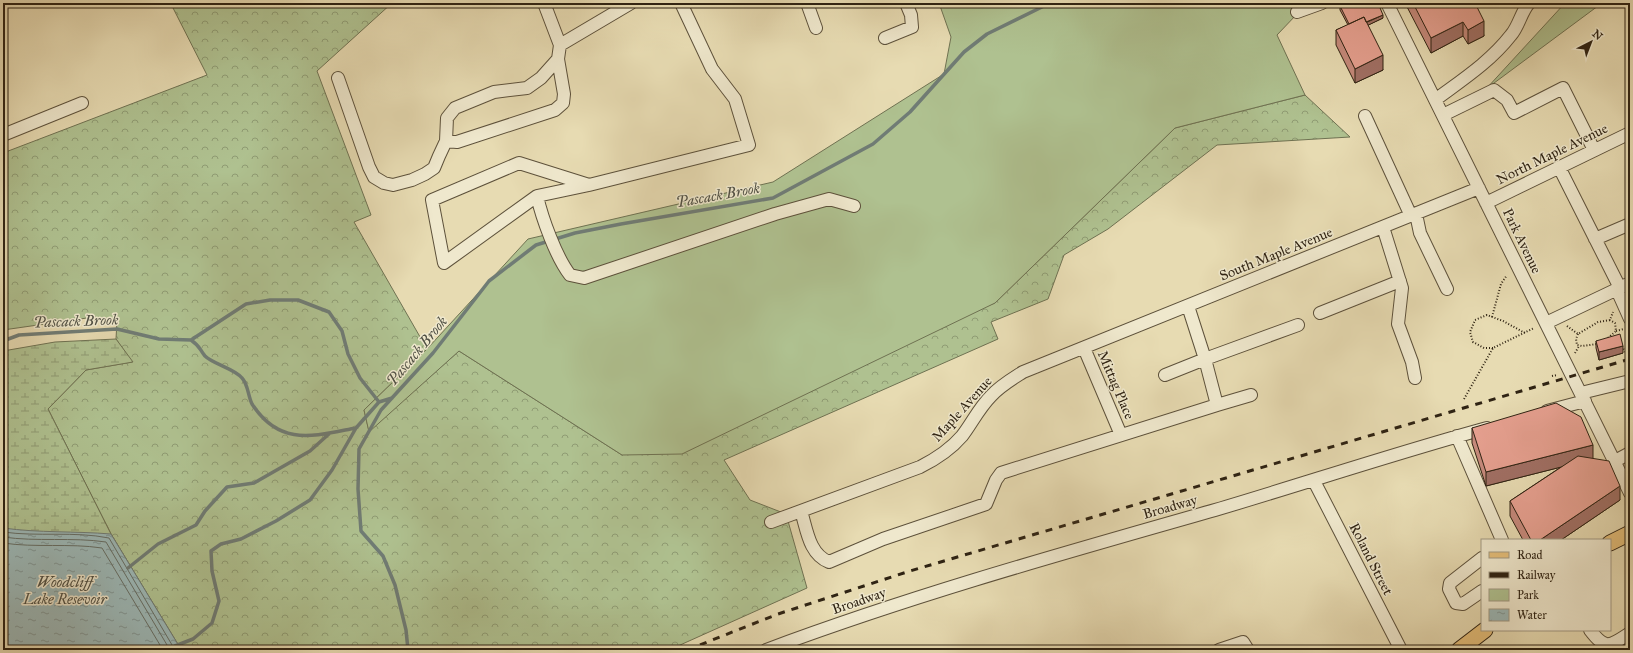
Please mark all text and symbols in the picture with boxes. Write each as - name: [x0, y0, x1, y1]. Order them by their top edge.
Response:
- north arrow: [1571, 22, 1611, 62]
- text: N: [1590, 27, 1606, 43]
- street label: North Maple Avenue: [1494, 120, 1611, 188]
- water label: Pascack Brook: [675, 179, 762, 211]
- street label: Park Avenue: [1499, 206, 1545, 276]
- street label: South Maple Avenue: [1217, 224, 1335, 284]
- water label: Pascack Brook: [33, 311, 119, 331]
- water label: Pascack Brook: [383, 312, 451, 389]
- street label: Mittag Place: [1094, 348, 1138, 422]
- street label: Maple Avenue: [928, 373, 996, 445]
- street label: Broadway: [1141, 491, 1200, 523]
- street label: Roland Street: [1346, 520, 1397, 598]
- legend: [1481, 539, 1611, 631]
- text: Road: [1517, 548, 1543, 562]
- text: Railway: [1517, 568, 1556, 582]
- water label: Woodcliff Lake Resevoir: [22, 573, 107, 608]
- street label: Broadway: [830, 584, 889, 618]
- text: Park: [1517, 588, 1539, 602]
- text: Water: [1517, 608, 1547, 622]

